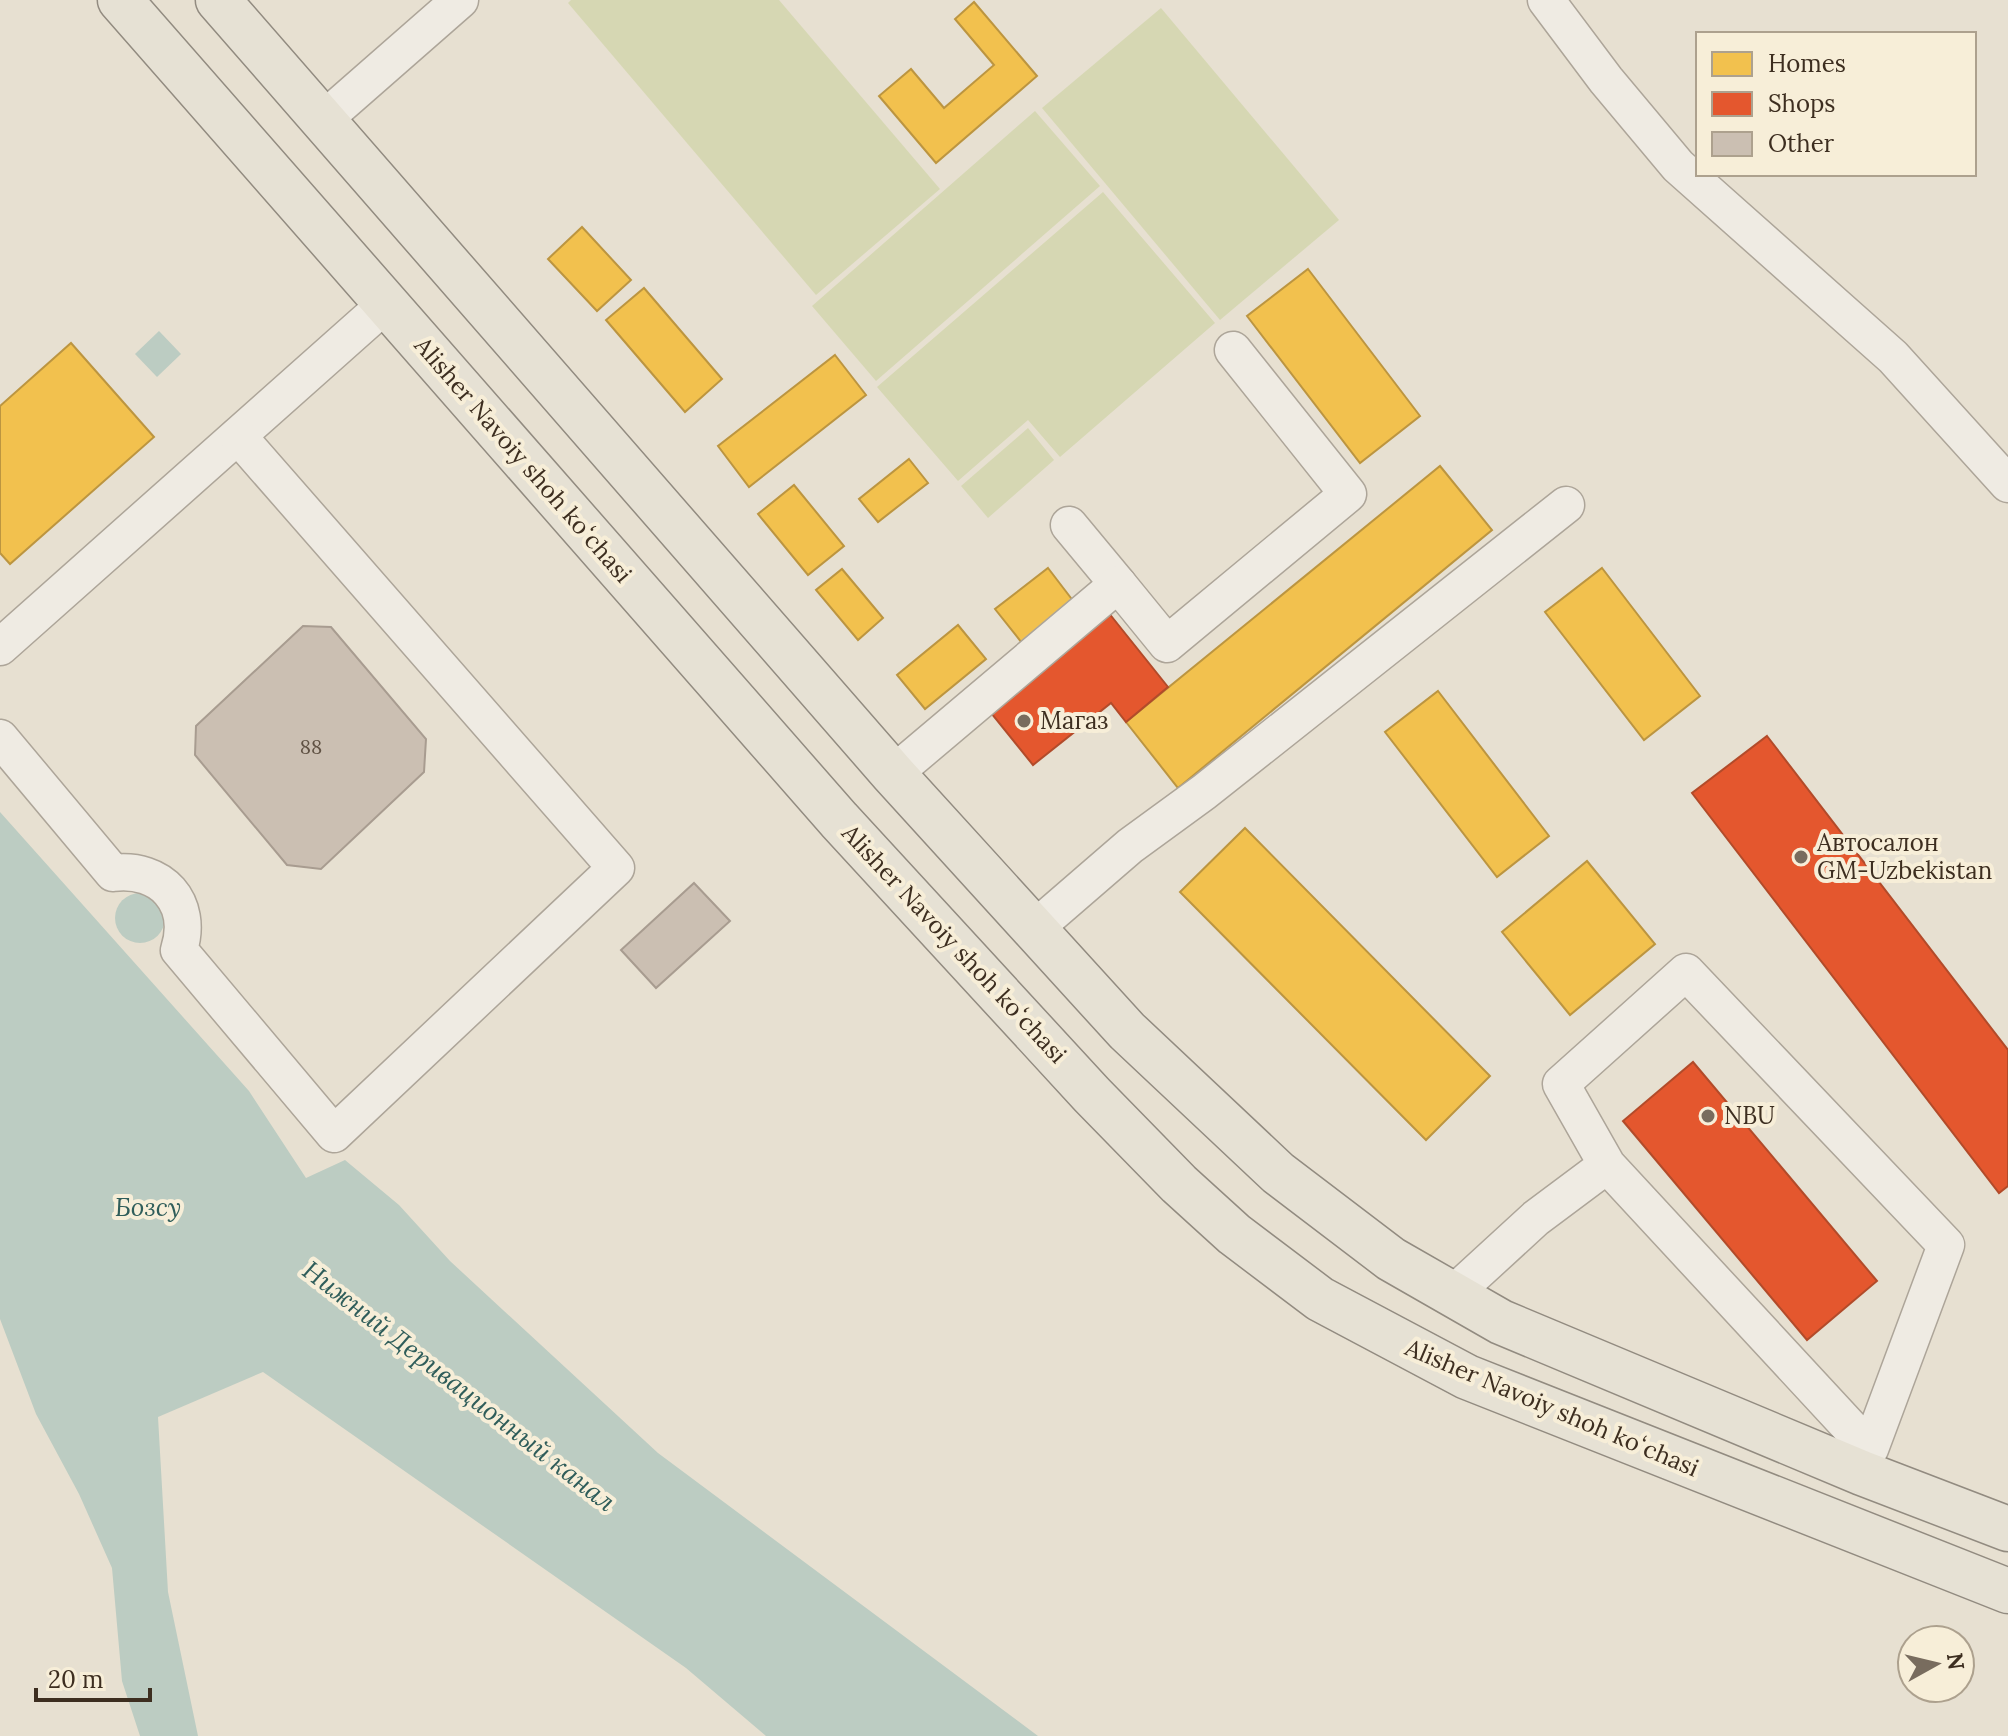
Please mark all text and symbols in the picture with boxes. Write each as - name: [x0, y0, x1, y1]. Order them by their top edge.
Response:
- legend: [1696, 32, 1976, 176]
- text: Homes: [1768, 48, 1846, 79]
- text: Shops: [1768, 88, 1835, 119]
- text: Other: [1768, 128, 1835, 159]
- street label: Alisher Navoiy shoh koʻchasi: [407, 330, 639, 589]
- place label: Магаз: [1040, 705, 1108, 736]
- marker: Магаз: [1015, 712, 1033, 730]
- house number: 88: [300, 734, 322, 759]
- street label: Alisher Navoiy shoh koʻchasi: [835, 817, 1073, 1070]
- place label: Автосалон GM-Uzbekistan: [1816, 827, 1992, 886]
- marker: Автосалон GM-Uzbekistan: [1792, 848, 1810, 866]
- place label: NBU: [1724, 1100, 1775, 1131]
- marker: NBU: [1699, 1107, 1717, 1125]
- water label: Бозсу: [115, 1190, 181, 1223]
- water label: Нижний Деривационный канал: [296, 1253, 622, 1518]
- street label: Alisher Navoiy shoh koʻchasi: [1400, 1331, 1704, 1484]
- north arrow: [1896, 1624, 1976, 1704]
- text: N: [1941, 1651, 1971, 1672]
- scale bar: [36, 1652, 150, 1702]
- text: 20 m: [48, 1664, 104, 1695]

